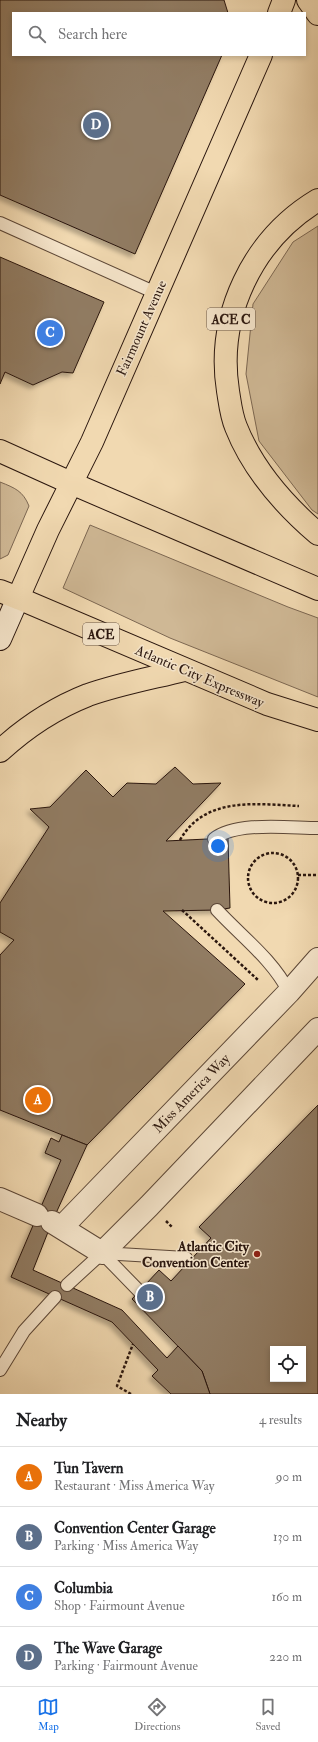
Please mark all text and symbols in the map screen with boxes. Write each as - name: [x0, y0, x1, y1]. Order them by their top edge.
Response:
- search box: [12, 12, 306, 56]
- icon: search: [26, 23, 48, 45]
- text: Search here: [58, 25, 127, 44]
- pin: D: [83, 110, 109, 140]
- street label: Fairmount Avenue: [113, 278, 170, 379]
- road number: ACE C: [207, 308, 255, 330]
- pin: C: [37, 318, 63, 348]
- road number: ACE: [83, 623, 119, 645]
- street label: Atlantic City Expressway: [131, 641, 268, 713]
- your location: [208, 836, 228, 856]
- street label: Miss America Way: [149, 1050, 235, 1137]
- pin: A: [25, 1085, 51, 1115]
- place label: Atlantic City Convention Center: [142, 1238, 250, 1271]
- marker: Atlantic City Convention Center: [252, 1249, 262, 1259]
- pin: B: [137, 1282, 163, 1312]
- map controls: [270, 1346, 306, 1382]
- button: locate: [270, 1346, 306, 1382]
- text: Nearby: [16, 1410, 67, 1431]
- text: 4 results: [259, 1412, 302, 1428]
- text: Tun Tavern: [54, 1459, 124, 1478]
- text: A: [25, 1469, 33, 1485]
- text: 90 m: [276, 1469, 302, 1485]
- text: Restaurant · Miss America Way: [54, 1478, 214, 1494]
- text: Convention Center Garage: [54, 1519, 216, 1538]
- text: B: [25, 1529, 33, 1545]
- text: 130 m: [273, 1529, 302, 1545]
- text: Parking · Miss America Way: [54, 1538, 198, 1554]
- text: Columbia: [54, 1579, 113, 1598]
- text: C: [24, 1589, 34, 1605]
- text: 160 m: [271, 1589, 302, 1605]
- text: Shop · Fairmount Avenue: [54, 1598, 185, 1614]
- text: The Wave Garage: [54, 1639, 162, 1658]
- text: D: [24, 1649, 34, 1665]
- text: 220 m: [269, 1649, 302, 1665]
- text: Parking · Fairmount Avenue: [54, 1658, 198, 1674]
- tab: Map: [37, 1696, 59, 1733]
- tab: Directions: [134, 1696, 181, 1733]
- tab: Saved: [255, 1696, 281, 1733]

